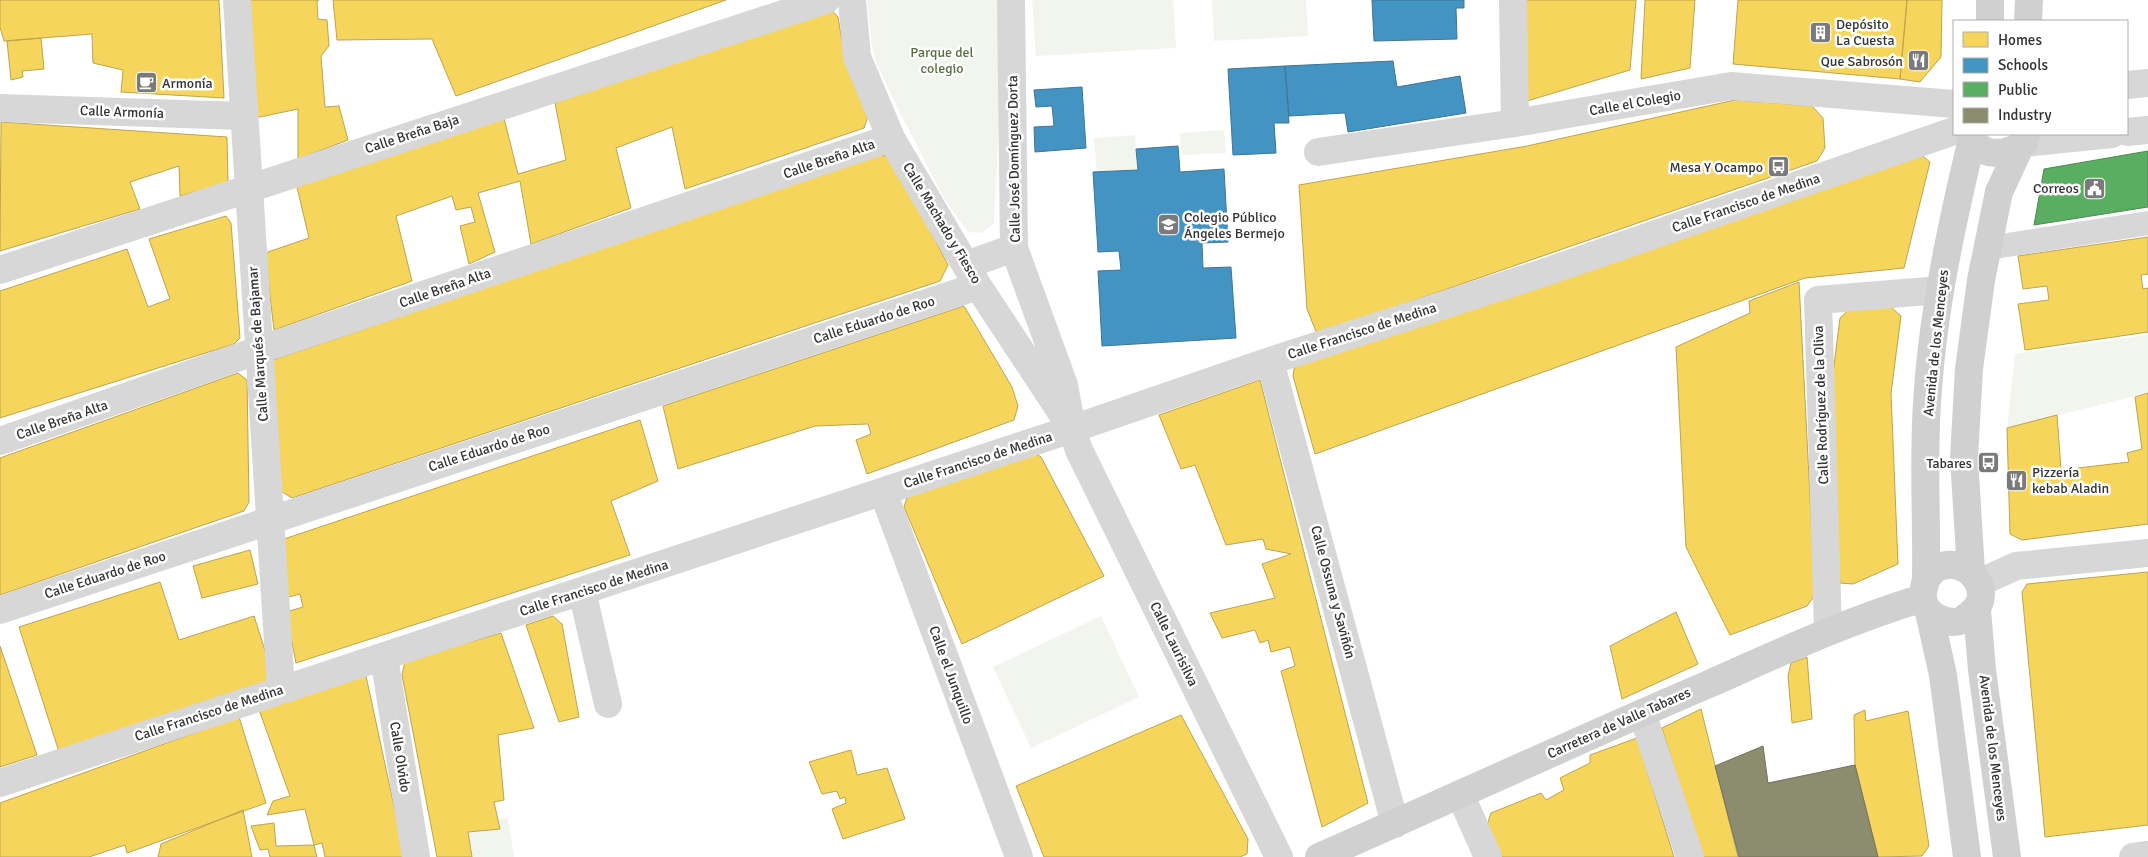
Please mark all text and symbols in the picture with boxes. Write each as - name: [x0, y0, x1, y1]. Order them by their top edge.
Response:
- place label: Depósito La Cuesta: [1836, 16, 1894, 49]
- building icon: Depósito La Cuesta: [1808, 20, 1832, 44]
- legend: [1953, 20, 2128, 135]
- text: Homes: [1998, 31, 2042, 49]
- park label: Parque del colegio: [910, 44, 974, 77]
- restaurant icon: Que Sabrosón: [1907, 49, 1931, 73]
- place label: Que Sabrosón: [1821, 53, 1903, 70]
- text: Schools: [1998, 56, 2049, 74]
- cafe icon: Armonía: [134, 71, 158, 95]
- place label: Armonía: [162, 75, 213, 92]
- street label: Calle José Domínguez Dorta: [1004, 75, 1024, 243]
- text: Public: [1998, 81, 2038, 99]
- street label: Calle el Colegio: [1588, 87, 1682, 119]
- street label: Calle Armonía: [80, 102, 164, 122]
- text: Industry: [1998, 106, 2051, 124]
- street label: Calle Breña Baja: [363, 111, 461, 157]
- street label: Calle Breña Alta: [781, 135, 877, 183]
- bus stop icon: Mesa Y Ocampo: [1767, 155, 1791, 179]
- street label: Calle Machado y Fiesco: [899, 159, 985, 287]
- place label: Mesa Y Ocampo: [1669, 159, 1763, 176]
- street label: Calle Francisco de Medina: [1670, 170, 1822, 236]
- public building icon: Correos: [2083, 176, 2107, 200]
- place label: Correos: [2033, 180, 2079, 197]
- place label: Colegio Público Ángeles Bermejo: [1184, 209, 1285, 242]
- school or university icon: Colegio Público Ángeles Bermejo: [1156, 213, 1180, 237]
- street label: Calle Breña Alta: [397, 264, 493, 312]
- street label: Calle Marqués de Bajamar: [244, 265, 272, 422]
- street label: Avenida de los Menceyes: [1920, 269, 1952, 417]
- street label: Calle Eduardo de Roo: [811, 292, 937, 348]
- street label: Calle Francisco de Medina: [1285, 299, 1439, 363]
- street label: Calle Rodríguez de la Oliva: [1810, 325, 1832, 485]
- street label: Calle Breña Alta: [14, 396, 110, 444]
- street label: Calle Eduardo de Roo: [426, 420, 552, 476]
- street label: Calle Francisco de Medina: [901, 428, 1055, 492]
- bus stop icon: Tabares: [1976, 451, 2000, 475]
- place label: Tabares: [1927, 455, 1972, 472]
- place label: Pizzería kebab Aladin: [2032, 464, 2109, 497]
- restaurant icon: Pizzería kebab Aladin: [2004, 468, 2028, 492]
- street label: Calle Ossuna y Saviñón: [1307, 524, 1359, 660]
- street label: Calle Eduardo de Roo: [42, 547, 168, 603]
- street label: Calle Francisco de Medina: [517, 556, 671, 620]
- street label: Calle Laurisilva: [1146, 599, 1202, 689]
- street label: Calle el Junquillo: [925, 624, 977, 726]
- street label: Avenida de los Menceyes: [1976, 674, 2010, 822]
- street label: Calle Francisco de Medina: [132, 681, 286, 745]
- street label: Carretera de Valle Tabares: [1545, 684, 1693, 762]
- street label: Calle Olvido: [386, 720, 414, 794]

